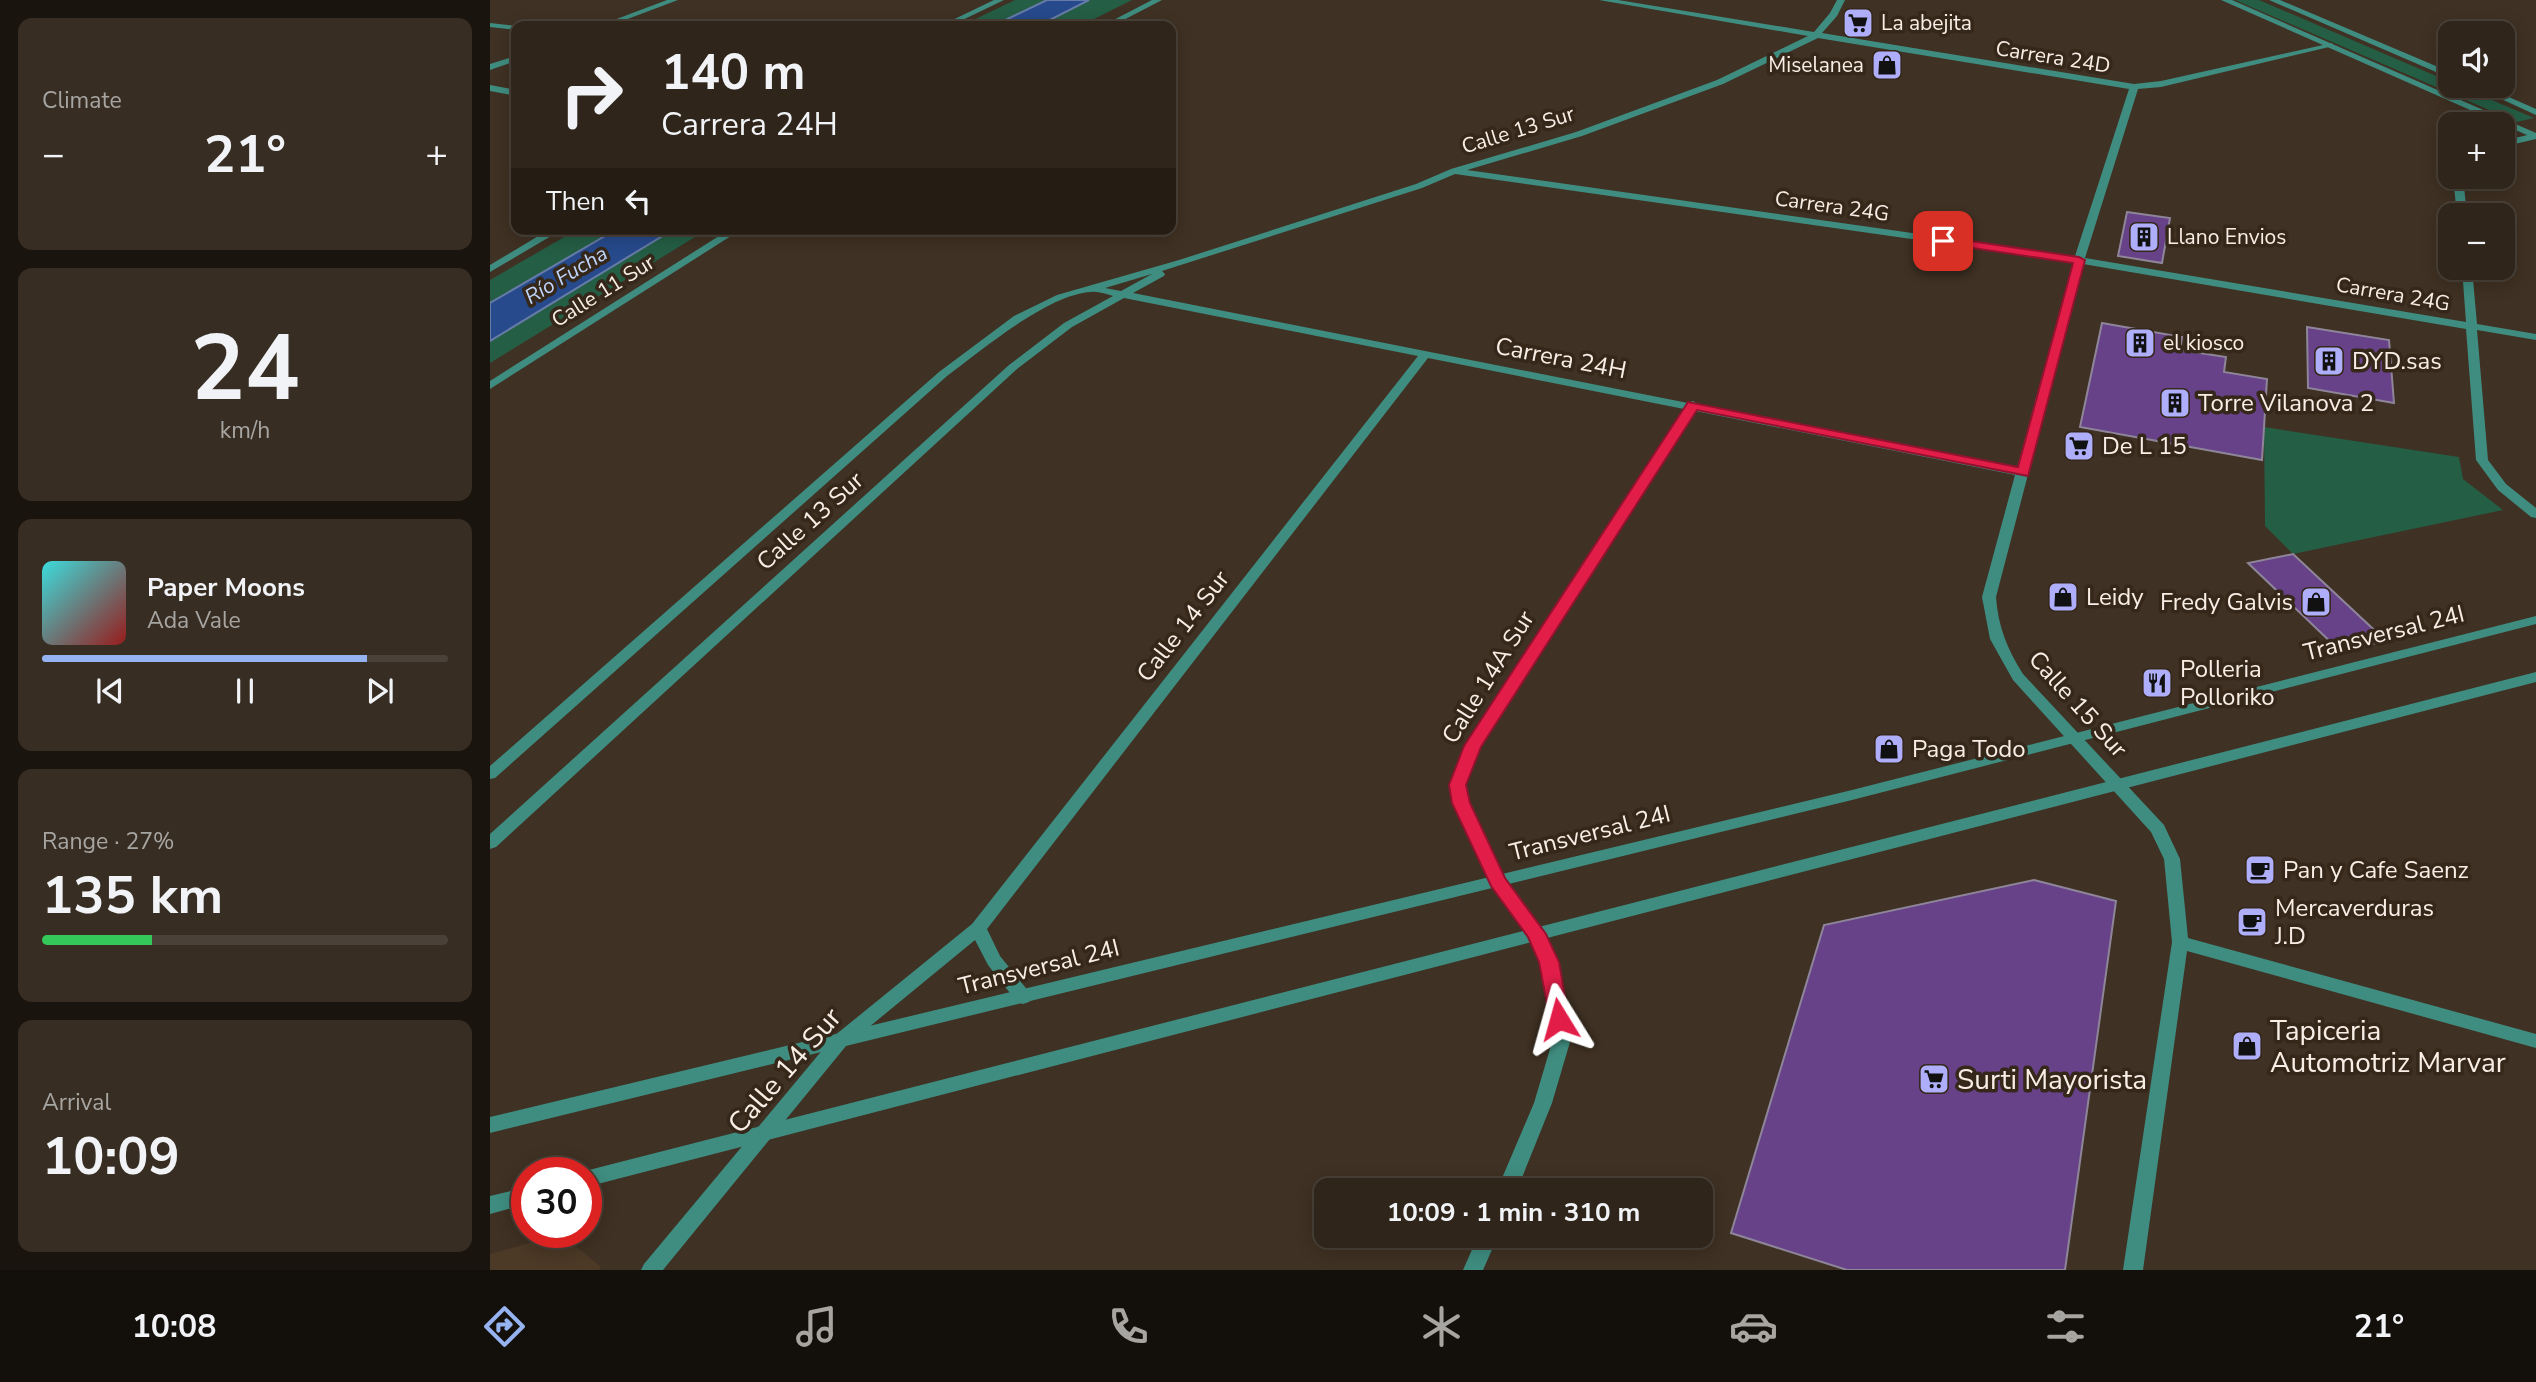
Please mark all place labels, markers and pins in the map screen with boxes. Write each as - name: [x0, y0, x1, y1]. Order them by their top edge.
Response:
- supermarket icon: La abejita: [1841, 6, 1875, 40]
- place label: La abejita: [1881, 9, 1972, 37]
- shop icon: Miselanea: [1870, 48, 1904, 82]
- place label: Miselanea: [1768, 51, 1864, 79]
- pin: [1913, 211, 1973, 271]
- building icon: Llano Envios: [2127, 220, 2161, 254]
- place label: Llano Envios: [2167, 223, 2286, 251]
- building icon: el kiosco: [2123, 326, 2157, 360]
- place label: el kiosco: [2163, 329, 2244, 357]
- building icon: DYD.sas: [2312, 344, 2346, 378]
- place label: DYD.sas: [2352, 345, 2442, 377]
- building icon: Torre Vilanova 2: [2158, 386, 2192, 420]
- place label: Torre Vilanova 2: [2198, 387, 2374, 419]
- supermarket icon: De L 15: [2062, 429, 2096, 463]
- place label: De L 15: [2102, 430, 2187, 462]
- shop icon: Leidy: [2046, 580, 2080, 614]
- place label: Leidy: [2086, 581, 2144, 613]
- shop icon: Fredy Galvis: [2299, 585, 2333, 619]
- place label: Fredy Galvis: [2160, 586, 2293, 618]
- place label: Polleria Polloriko: [2180, 653, 2275, 713]
- restaurant icon: Polleria Polloriko: [2140, 666, 2174, 700]
- shop icon: Paga Todo: [1872, 732, 1906, 766]
- place label: Paga Todo: [1912, 733, 2026, 765]
- cafe icon: Pan y Cafe Saenz: [2243, 853, 2277, 887]
- place label: Pan y Cafe Saenz: [2283, 854, 2469, 886]
- place label: Mercaverduras J.D: [2274, 892, 2434, 952]
- cafe icon: Mercaverduras J.D: [2235, 905, 2269, 939]
- place label: Tapiceria Automotriz Marvar: [2270, 1012, 2506, 1082]
- shop icon: Tapiceria Automotriz Marvar: [2230, 1029, 2264, 1063]
- place label: Surti Mayorista: [1957, 1061, 2147, 1099]
- supermarket icon: Surti Mayorista: [1917, 1062, 1951, 1096]

